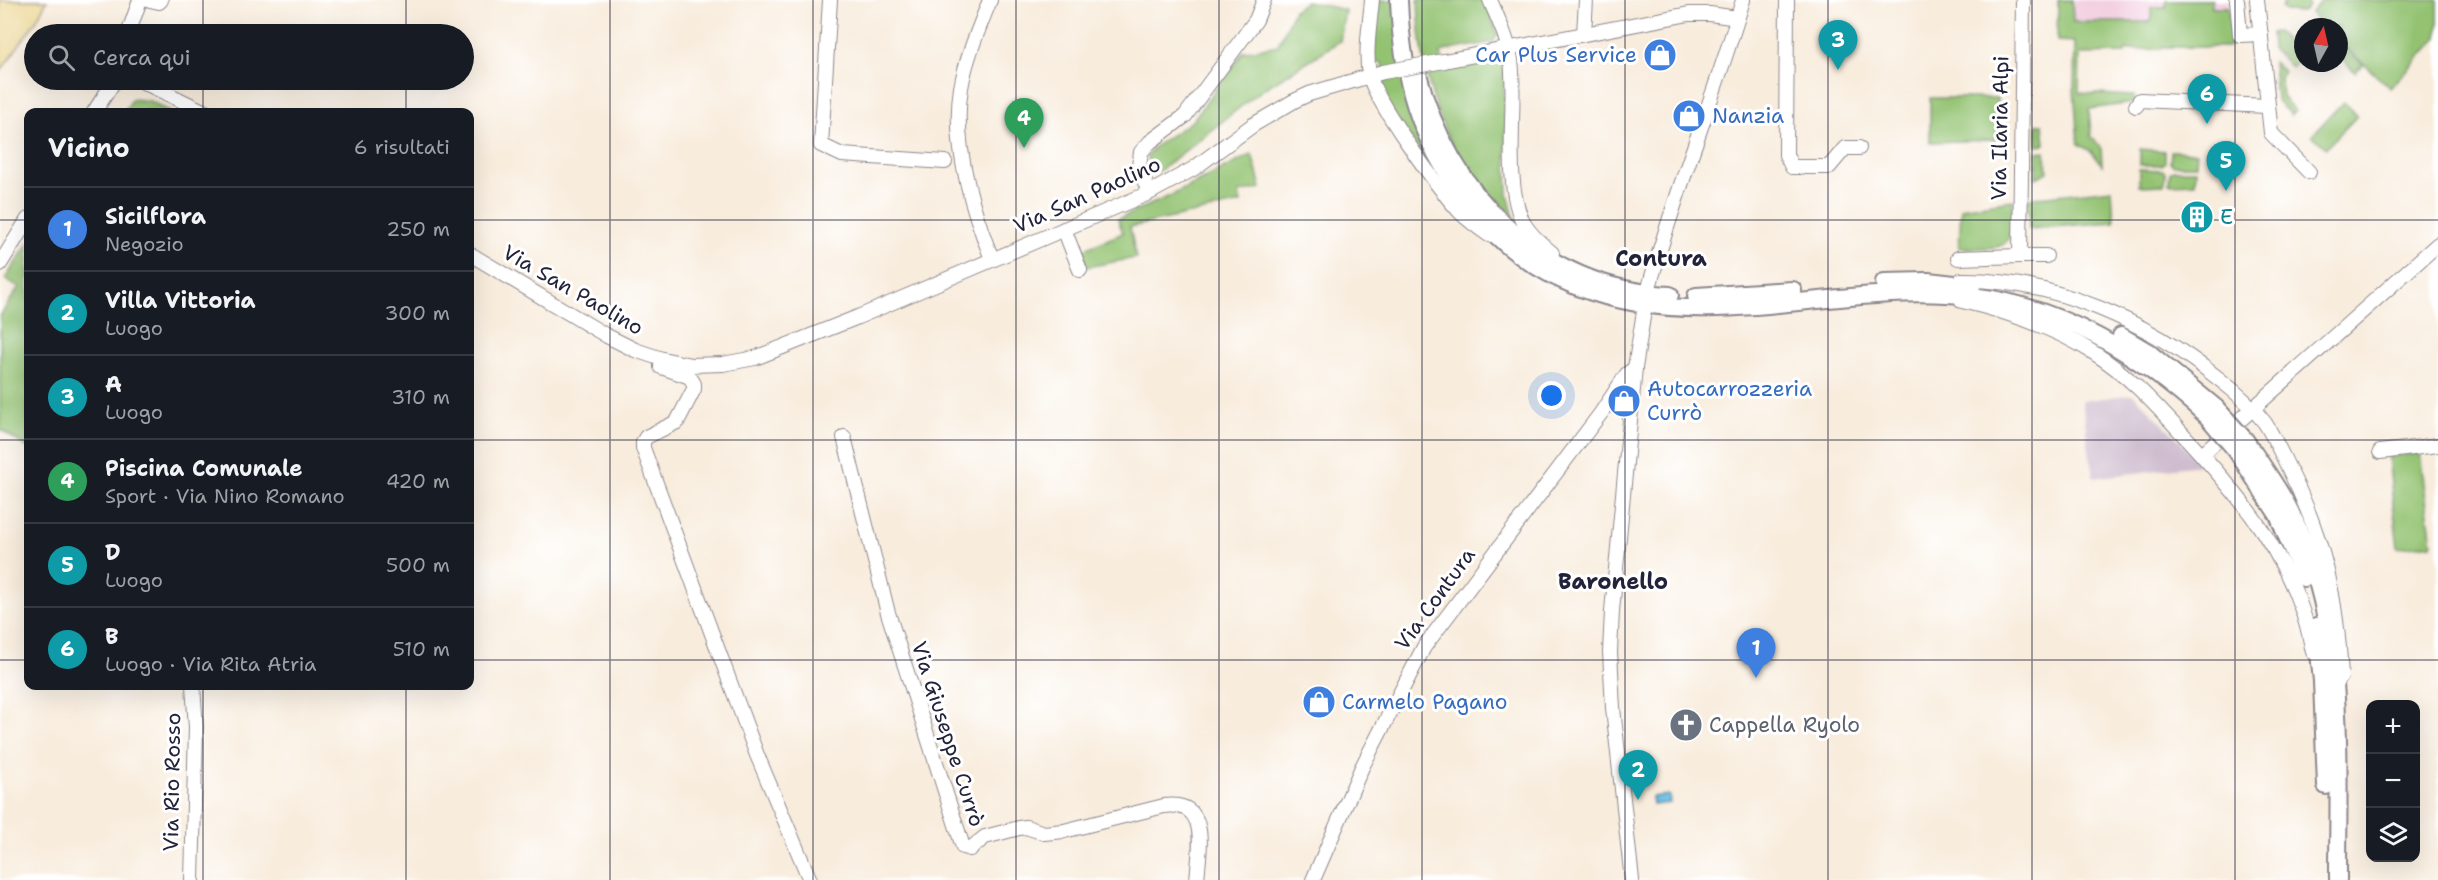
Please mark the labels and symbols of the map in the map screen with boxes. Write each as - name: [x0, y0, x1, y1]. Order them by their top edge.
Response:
- north arrow: [2294, 18, 2348, 72]
- pin: 3: [1818, 20, 1858, 70]
- shop icon: Car Plus Service: [1642, 37, 1678, 73]
- place label: Car Plus Service: [1475, 41, 1637, 69]
- street label: Via Ilaria Alpi: [1985, 55, 2015, 201]
- pin: 6: [2188, 74, 2226, 124]
- pin: 4: [1004, 98, 1044, 148]
- shop icon: Nanzia: [1671, 98, 1707, 134]
- place label: Nanzia: [1712, 102, 1784, 130]
- pin: 5: [2206, 142, 2246, 191]
- street label: Via San Paolino: [1009, 150, 1165, 240]
- building icon: E: [2179, 199, 2215, 235]
- place label: E: [2220, 203, 2233, 231]
- street label: Via San Paolino: [497, 238, 649, 342]
- district label: Contura: [1615, 244, 1707, 273]
- place label: Autocarrozzeria Currò: [1647, 375, 1812, 427]
- your location: [1537, 381, 1566, 410]
- shop icon: Autocarrozzeria Currò: [1606, 383, 1642, 419]
- street label: Via Contura: [1388, 542, 1482, 656]
- district label: Baronello: [1558, 567, 1668, 596]
- pin: 1: [1736, 628, 1776, 678]
- street label: Via Giuseppe Currò: [905, 638, 991, 830]
- shop icon: Carmelo Pagano: [1301, 684, 1337, 720]
- place label: Carmelo Pagano: [1342, 688, 1507, 716]
- church icon: Cappella Ryolo: [1668, 707, 1704, 743]
- place label: Cappella Ryolo: [1709, 711, 1860, 739]
- street label: Via Rio Rosso: [157, 712, 187, 852]
- pin: 2: [1618, 750, 1658, 800]

